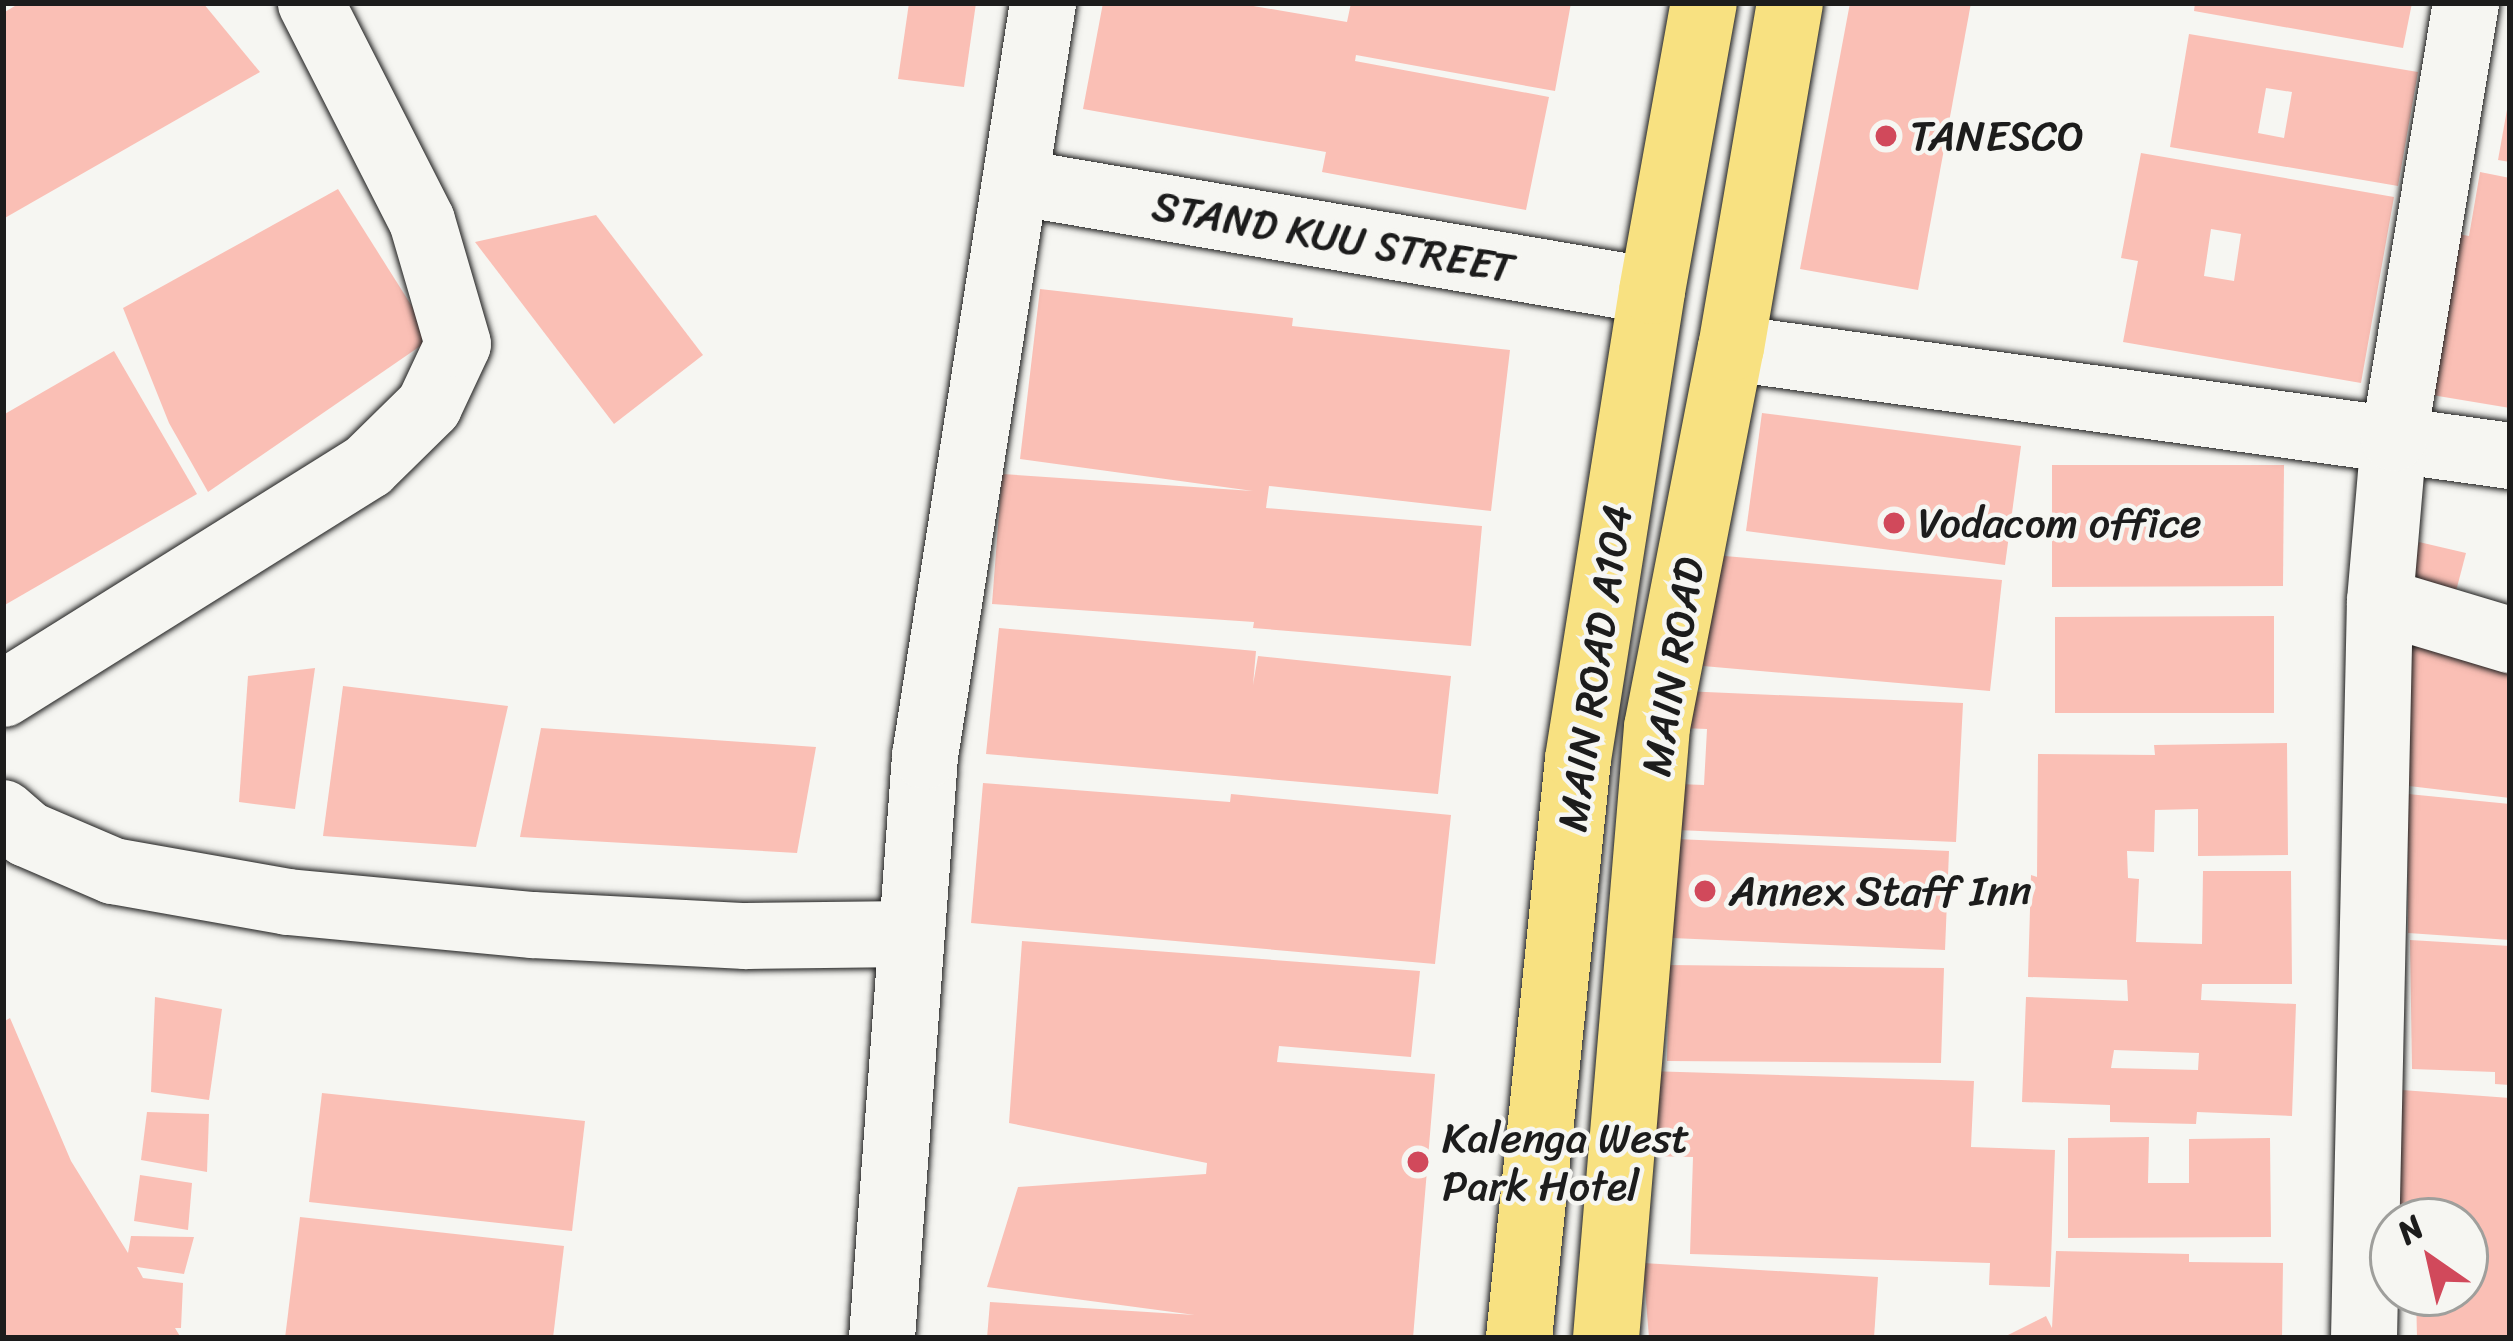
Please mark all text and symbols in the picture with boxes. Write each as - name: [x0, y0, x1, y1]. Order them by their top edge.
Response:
- place label: TANESCO: [1910, 111, 2085, 161]
- marker: TANESCO: [1873, 123, 1899, 149]
- street label: STAND KUU STREET: [1145, 180, 1521, 294]
- place label: Vodacom office: [1918, 498, 2202, 548]
- street label: MAIN ROAD A104: [1547, 501, 1643, 835]
- marker: Vodacom office: [1881, 510, 1907, 536]
- street label: MAIN ROAD: [1631, 554, 1715, 780]
- place label: Annex Staff Inn: [1729, 866, 2032, 916]
- marker: Annex Staff Inn: [1692, 878, 1718, 904]
- place label: Kalenga West Park Hotel: [1442, 1113, 1690, 1212]
- marker: Kalenga West Park Hotel: [1405, 1149, 1431, 1175]
- north arrow: [2369, 1197, 2489, 1317]
- text: N: [2385, 1199, 2436, 1260]

